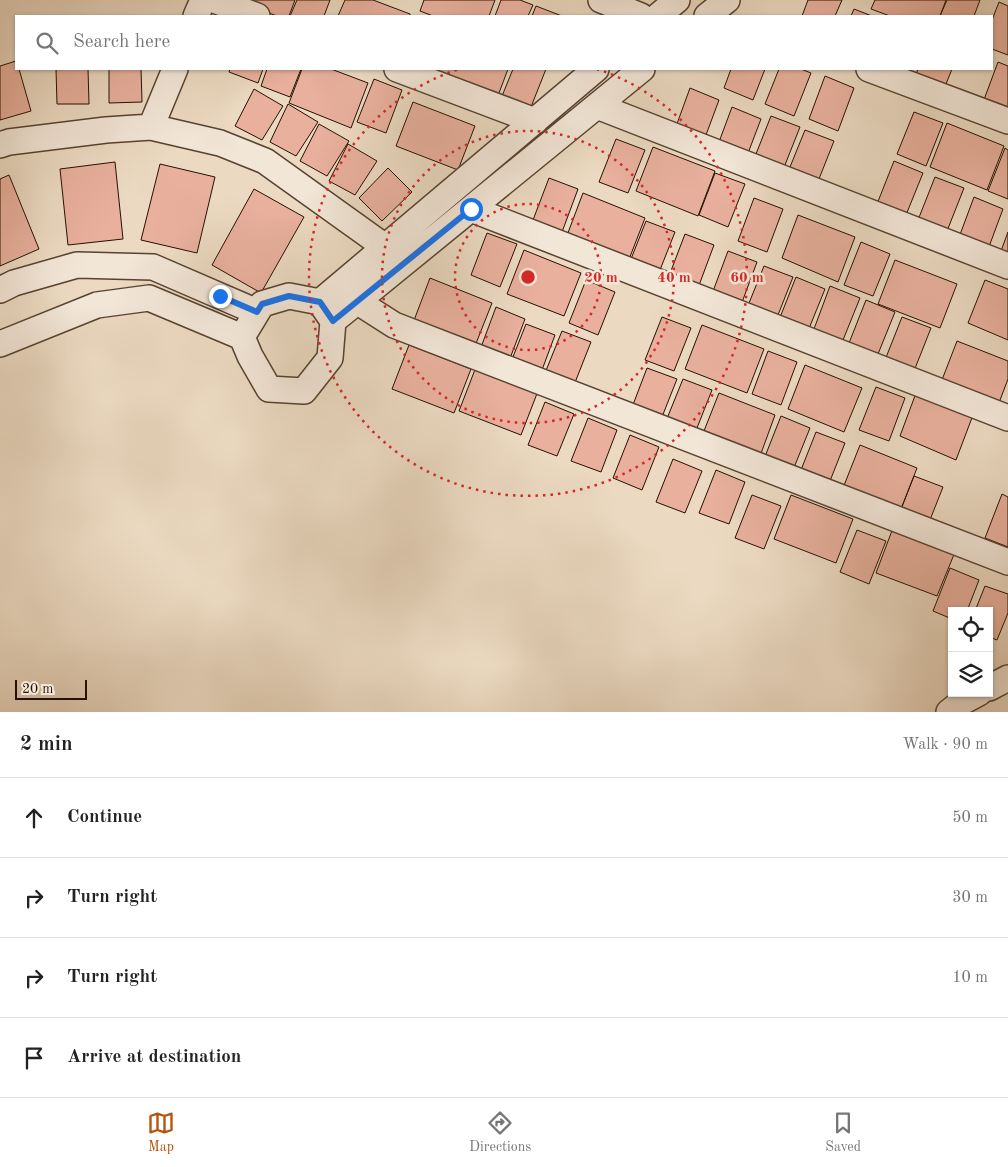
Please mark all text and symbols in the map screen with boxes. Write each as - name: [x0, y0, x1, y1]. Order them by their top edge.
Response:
- search box: [15, 15, 993, 70]
- icon: search: [33, 29, 61, 57]
- text: Search here: [73, 33, 170, 52]
- route start: [460, 198, 483, 221]
- centre of rings: [519, 268, 537, 286]
- text: 20 m: [584, 271, 618, 286]
- text: 40 m: [657, 271, 691, 286]
- text: 60 m: [730, 271, 764, 286]
- route end: [209, 285, 232, 308]
- map controls: [948, 607, 993, 697]
- button: locate: [948, 607, 993, 652]
- button: layers: [948, 652, 993, 697]
- scale bar: [15, 677, 88, 700]
- text: 20 m: [22, 682, 53, 696]
- text: 2 min: [20, 734, 73, 755]
- text: Walk · 90 m: [902, 737, 988, 753]
- icon: ahead: [20, 804, 48, 832]
- text: Continue: [67, 808, 142, 827]
- text: 50 m: [952, 810, 988, 826]
- icon: right: [20, 884, 48, 912]
- text: Turn right: [67, 888, 157, 907]
- text: 30 m: [952, 890, 988, 906]
- icon: right: [20, 964, 48, 992]
- text: Turn right: [67, 968, 157, 987]
- text: 10 m: [952, 970, 988, 986]
- icon: arrive: [20, 1044, 48, 1072]
- text: Arrive at destination: [67, 1048, 241, 1067]
- tab: Map: [147, 1109, 175, 1156]
- tab: Directions: [469, 1109, 531, 1156]
- tab: Saved: [825, 1109, 861, 1156]

